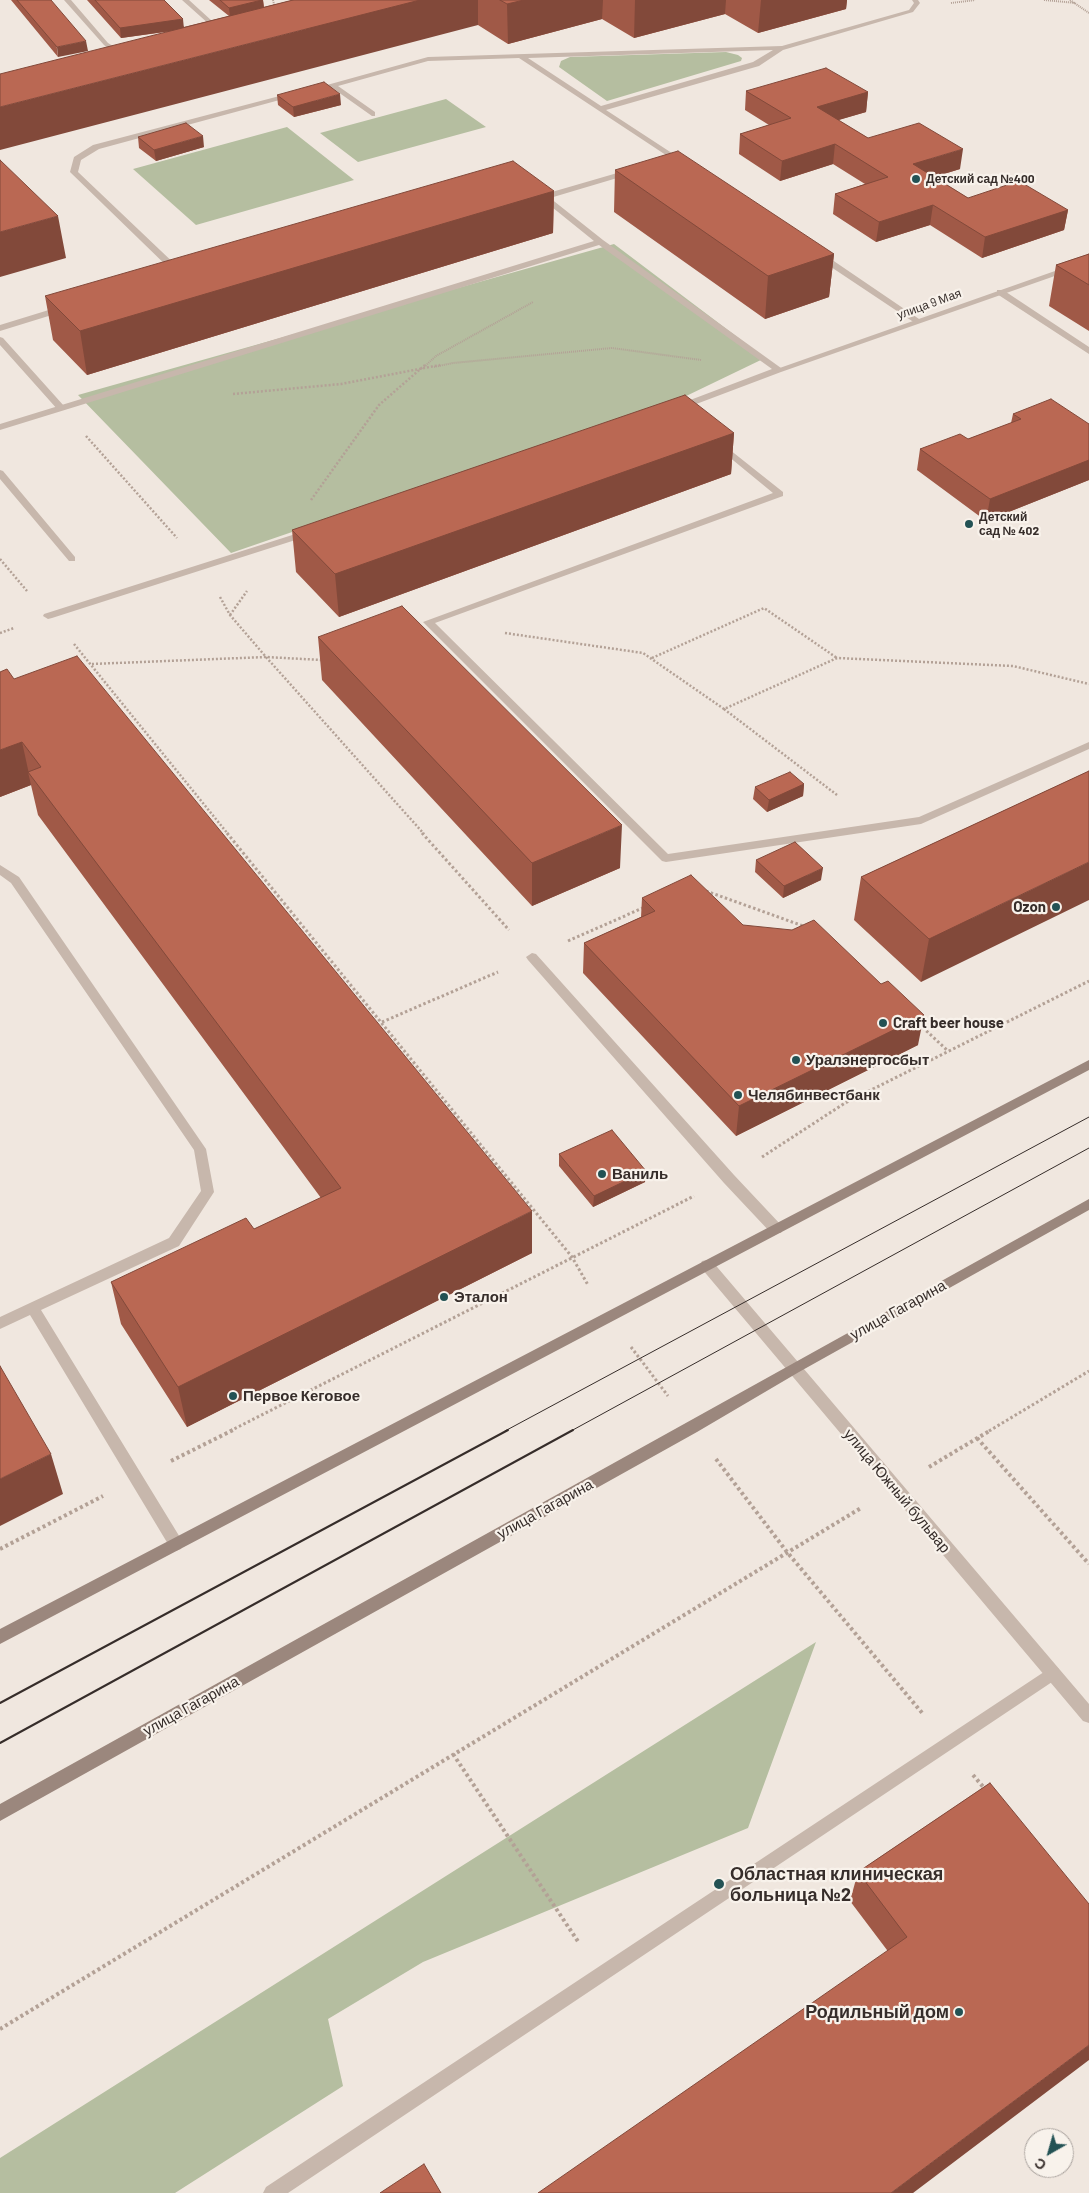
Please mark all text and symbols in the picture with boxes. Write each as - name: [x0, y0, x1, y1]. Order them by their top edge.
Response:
- place label: Детский сад №400: [926, 172, 1035, 186]
- marker: Детский сад №400: [910, 173, 922, 185]
- street label: улица 9 Мая: [895, 286, 963, 322]
- place label: Детский сад № 402: [979, 510, 1039, 538]
- marker: Детский сад № 402: [963, 518, 975, 530]
- place label: Ozon: [1013, 898, 1046, 916]
- marker: Ozon: [1050, 901, 1062, 913]
- place label: Craft beer house: [893, 1014, 1004, 1032]
- marker: Craft beer house: [877, 1017, 889, 1029]
- place label: Уралэнергосбыт: [806, 1051, 929, 1069]
- marker: Уралэнергосбыт: [790, 1054, 802, 1066]
- place label: Челябинвестбанк: [748, 1086, 880, 1104]
- marker: Челябинвестбанк: [732, 1089, 744, 1101]
- place label: Ваниль: [612, 1165, 668, 1183]
- marker: Ваниль: [596, 1168, 608, 1180]
- street label: улица Гагарина: [847, 1276, 949, 1344]
- place label: Эталон: [454, 1288, 508, 1306]
- marker: Эталон: [438, 1291, 450, 1303]
- place label: Первое Кеговое: [243, 1387, 360, 1405]
- marker: Первое Кеговое: [227, 1390, 239, 1402]
- street label: улица Южный бульвар: [840, 1425, 954, 1557]
- street label: улица Гагарина: [494, 1475, 596, 1543]
- street label: улица Гагарина: [140, 1672, 242, 1740]
- place label: Областная клиническая больница №2: [730, 1863, 943, 1906]
- marker: Областная клиническая больница №2: [712, 1877, 726, 1891]
- place label: Родильный дом: [805, 2001, 949, 2023]
- marker: Родильный дом: [953, 2006, 965, 2018]
- north arrow: [1024, 2128, 1074, 2178]
- text: С: [1031, 2155, 1049, 2174]

